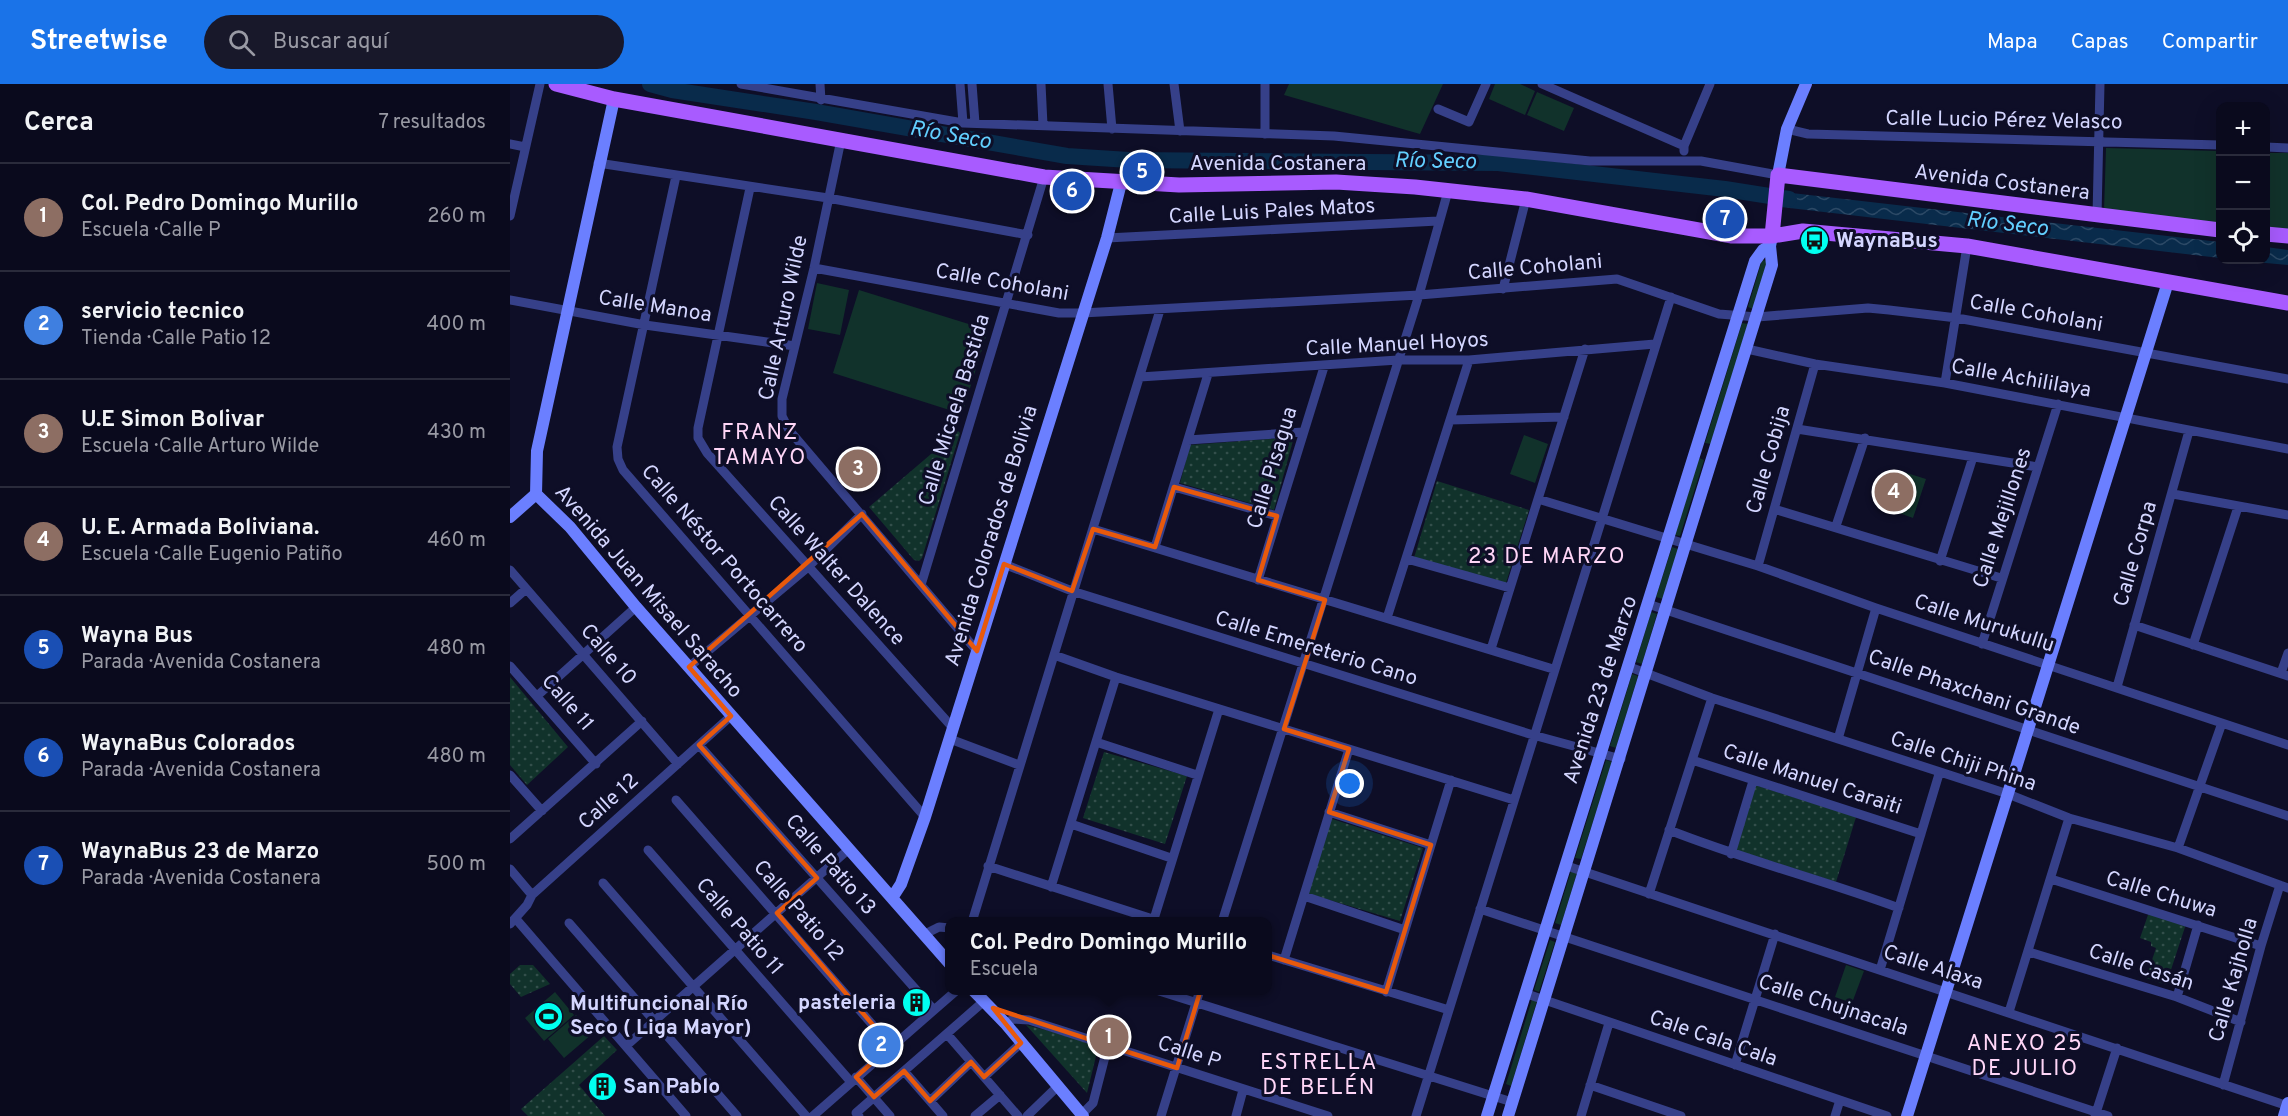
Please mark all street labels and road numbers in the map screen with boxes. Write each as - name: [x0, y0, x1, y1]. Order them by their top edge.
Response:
- street label: Calle Lucio Pérez Velasco: [1885, 105, 2123, 137]
- street label: Avenida Costanera: [1190, 151, 1366, 178]
- street label: Avenida Costanera: [1913, 159, 2091, 207]
- street label: Calle Luis Pales Matos: [1168, 193, 1376, 231]
- street label: Calle Arturo Wilde: [753, 233, 815, 403]
- street label: Calle Coholani: [1467, 249, 1603, 287]
- street label: Calle Coholani: [933, 258, 1071, 308]
- street label: Calle Manoa: [596, 285, 714, 329]
- street label: Calle Coholani: [1967, 289, 2105, 339]
- street label: Calle Micaela Bastida: [913, 311, 997, 509]
- street label: Calle Manuel Hoyos: [1305, 327, 1489, 363]
- street label: Calle Achililaya: [1949, 353, 2093, 405]
- street label: Avenida Colorados de Bolivia: [939, 402, 1045, 670]
- street label: Calle Cobija: [1741, 403, 1797, 517]
- street label: Calle Pisagua: [1242, 404, 1304, 532]
- street label: Calle Mejillones: [1968, 444, 2038, 592]
- street label: Calle Néstor Portocarrero: [635, 459, 813, 659]
- street label: Avenida Juan Misael Saracho: [548, 480, 748, 704]
- street label: Calle Walter Dalence: [761, 490, 911, 652]
- street label: Calle Corpa: [2108, 498, 2164, 610]
- street label: Calle Murukullu: [1910, 589, 2058, 659]
- street label: Avenida 23 de Marzo: [1558, 592, 1644, 788]
- street label: Calle Emereterio Cano: [1211, 605, 1421, 693]
- street label: Calle 10: [574, 619, 642, 691]
- street label: Calle Phaxchani Grande: [1864, 644, 2084, 742]
- street label: Calle 11: [535, 669, 599, 737]
- street label: Calle Chiji Phina: [1886, 726, 2040, 798]
- street label: Calle Manuel Caraiti: [1719, 738, 1905, 822]
- street label: Calle 12: [573, 768, 645, 836]
- street label: Calle Patio 13: [779, 809, 881, 921]
- street label: Calle Patio 12: [747, 855, 849, 967]
- street label: Calle Chuwa: [2102, 865, 2220, 925]
- street label: Calle Patio 11: [689, 873, 789, 981]
- street label: Calle Kajholla: [2203, 915, 2265, 1045]
- street label: Calle Casán: [2085, 938, 2197, 998]
- street label: Calle Alaxa: [1880, 939, 1986, 997]
- street label: Calle Chujnacala: [1754, 969, 1912, 1043]
- street label: Cale Cala Cala: [1645, 1004, 1781, 1074]
- street label: Calle P: [1154, 1030, 1224, 1076]

